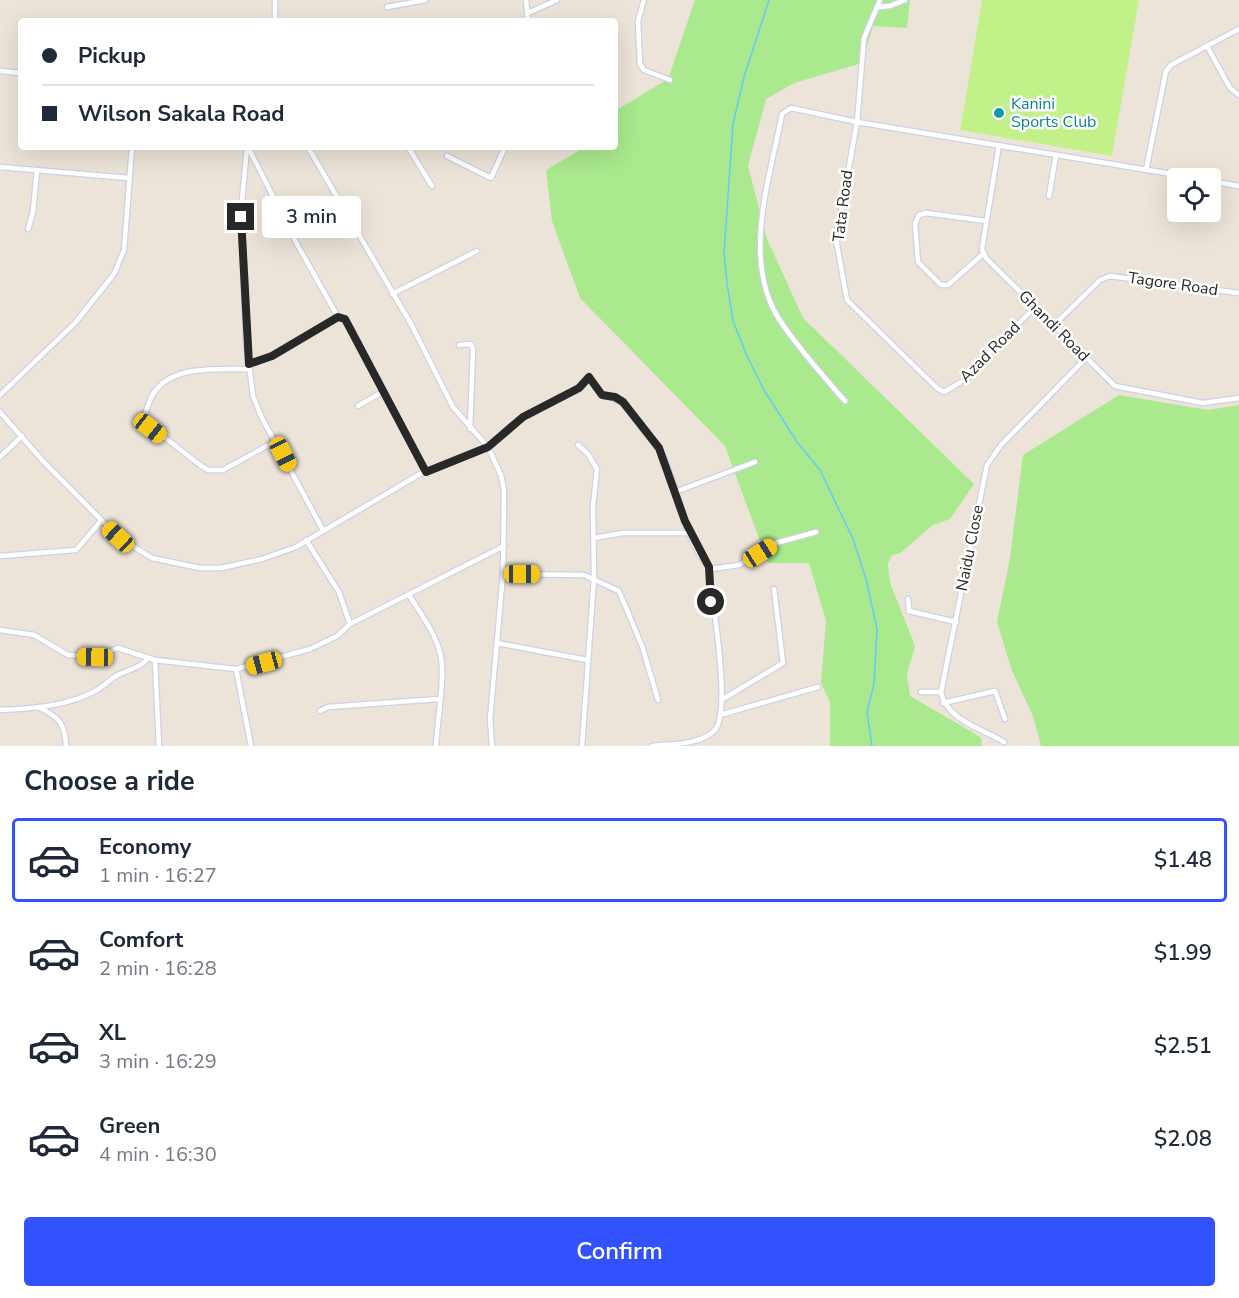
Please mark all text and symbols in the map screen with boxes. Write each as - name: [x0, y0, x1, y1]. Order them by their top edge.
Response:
- text: Pickup: [78, 41, 146, 71]
- place label: Kanini Sports Club: [1011, 93, 1096, 133]
- text: Wilson Sakala Road: [78, 99, 285, 129]
- marker: Kanini Sports Club: [992, 106, 1006, 120]
- map controls: [1167, 168, 1221, 222]
- button: locate: [1167, 168, 1221, 222]
- street label: Tata Road: [828, 169, 858, 243]
- callout: 3 min: [262, 196, 361, 238]
- route end: [227, 203, 254, 230]
- text: 3 min: [286, 203, 337, 230]
- street label: Tagore Road: [1127, 267, 1219, 301]
- street label: Ghandi Road: [1013, 285, 1095, 367]
- street label: Azad Road: [955, 317, 1025, 387]
- car: [130, 410, 170, 446]
- car: [267, 434, 299, 474]
- street label: Naidu Close: [951, 503, 989, 593]
- car: [99, 518, 137, 556]
- car: [740, 536, 780, 570]
- car: [504, 565, 540, 583]
- route start: [697, 588, 724, 615]
- car: [77, 648, 113, 666]
- car: [244, 650, 284, 676]
- text: Choose a ride: [24, 763, 195, 800]
- text: Economy: [99, 832, 191, 862]
- icon: car: [27, 833, 81, 887]
- text: $1.48: [1154, 845, 1212, 875]
- text: 1 min · 16:27: [99, 862, 217, 889]
- text: Comfort: [99, 925, 183, 955]
- icon: car: [27, 926, 81, 980]
- text: $1.99: [1154, 938, 1212, 968]
- text: 2 min · 16:28: [99, 955, 217, 982]
- text: XL: [99, 1018, 126, 1048]
- icon: car: [27, 1019, 81, 1073]
- text: $2.51: [1154, 1031, 1212, 1061]
- text: 3 min · 16:29: [99, 1048, 217, 1075]
- text: Green: [99, 1111, 160, 1141]
- icon: car: [27, 1112, 81, 1166]
- text: $2.08: [1154, 1124, 1212, 1154]
- text: 4 min · 16:30: [99, 1141, 217, 1168]
- button: Confirm: [24, 1217, 1215, 1286]

